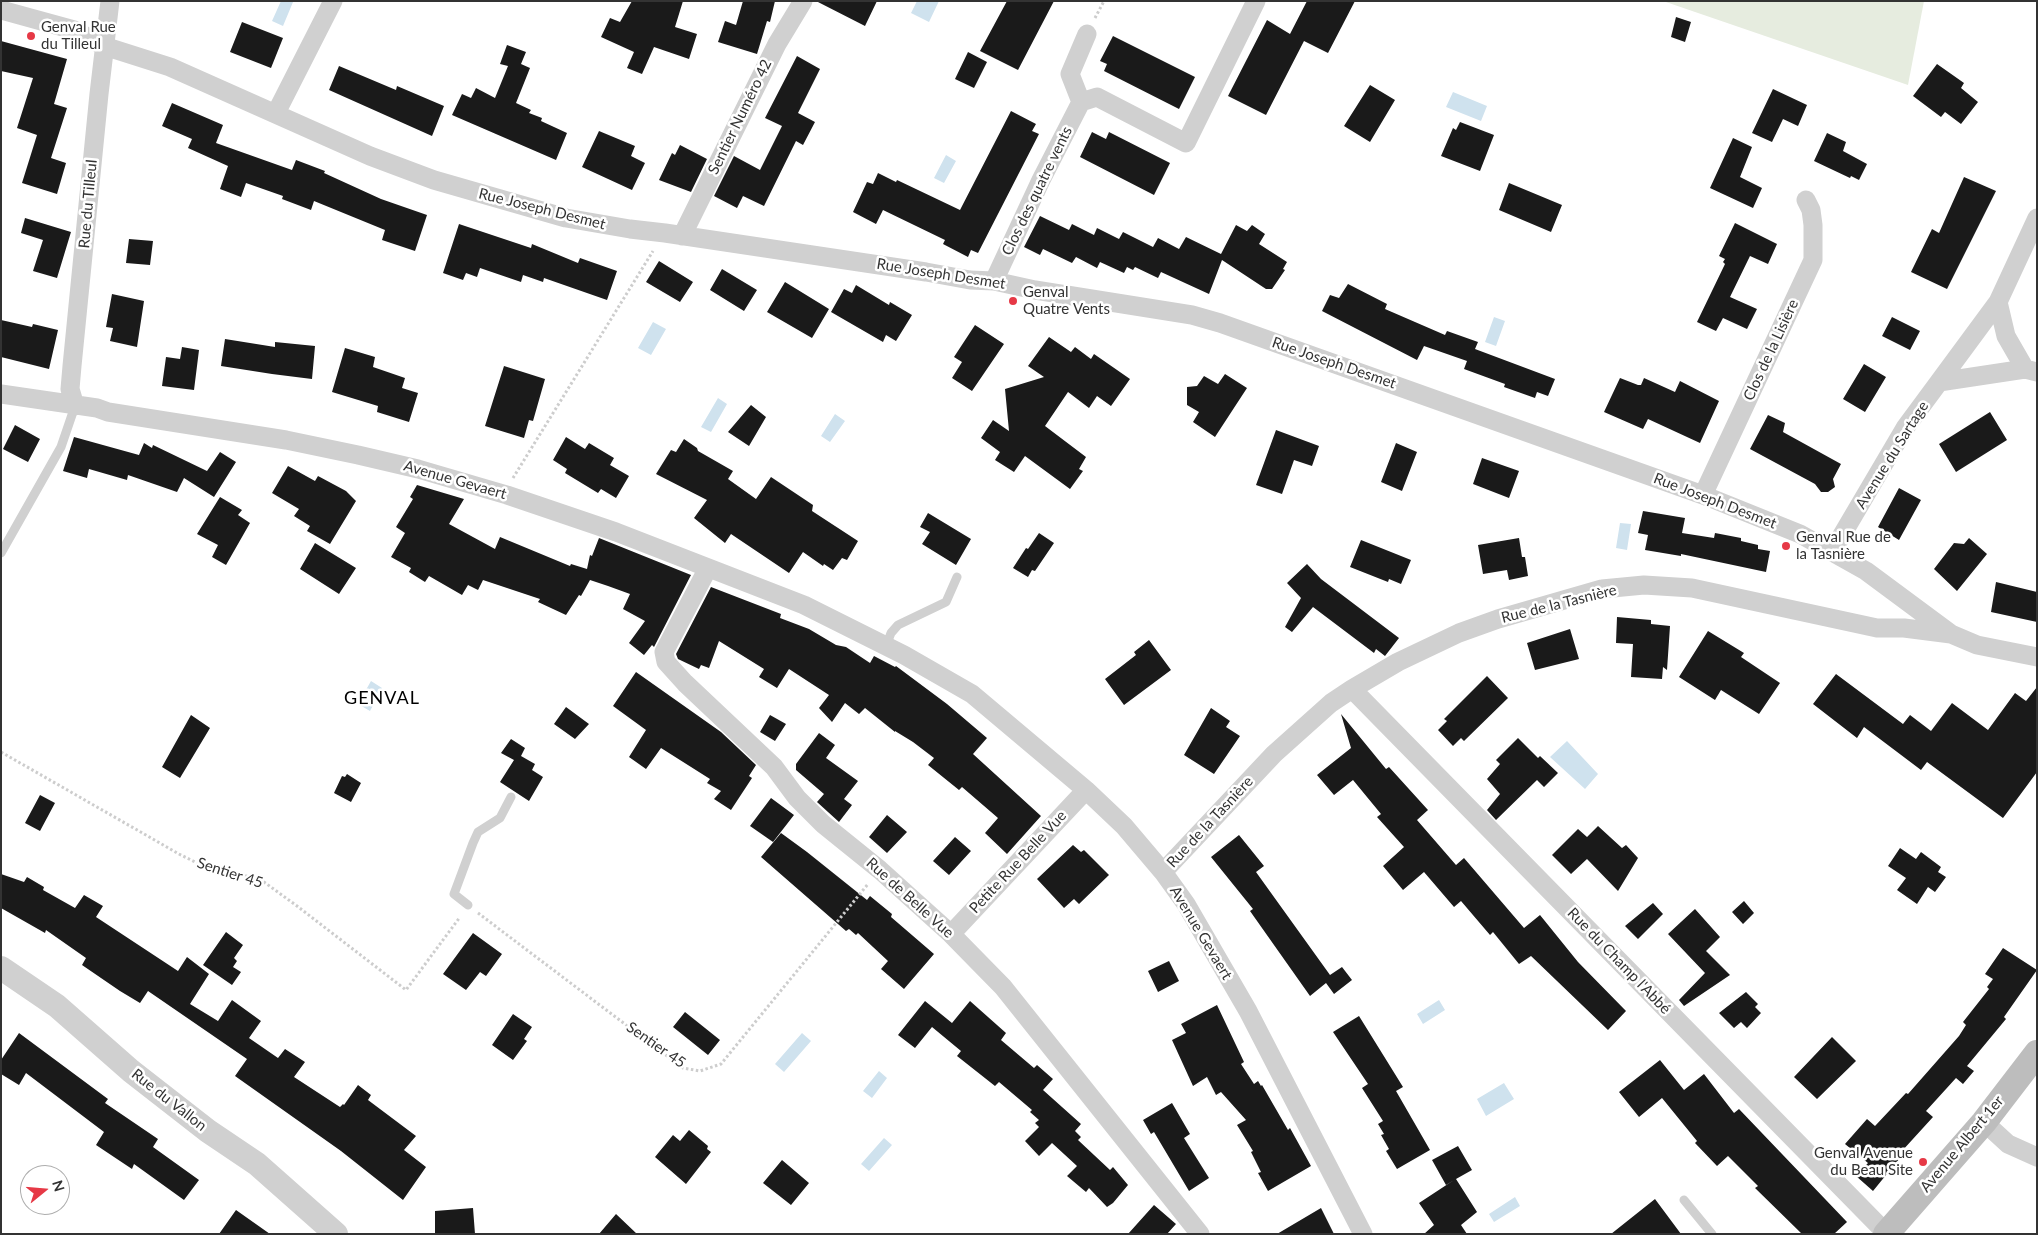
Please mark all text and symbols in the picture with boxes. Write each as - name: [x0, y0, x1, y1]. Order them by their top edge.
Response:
- place label: Genval Rue du Tilleul: [41, 18, 116, 53]
- marker: Genval Rue du Tilleul: [25, 30, 37, 42]
- street label: Sentier Numéro 42: [704, 57, 776, 177]
- street label: Clos des quatre vents: [998, 124, 1076, 258]
- street label: Rue du Tilleul: [75, 159, 101, 249]
- street label: Rue Joseph Desmet: [477, 185, 607, 233]
- street label: Rue Joseph Desmet: [875, 255, 1007, 293]
- place label: Genval Quatre Vents: [1023, 283, 1110, 318]
- marker: Genval Quatre Vents: [1007, 295, 1019, 307]
- street label: Clos de la Lisière: [1740, 296, 1802, 404]
- street label: Rue Joseph Desmet: [1270, 333, 1398, 393]
- street label: Avenue du Sartage: [1852, 398, 1932, 512]
- street label: Avenue Gevaert: [402, 457, 508, 503]
- street label: Rue Joseph Desmet: [1651, 469, 1779, 533]
- place label: Genval Rue de la Tasnière: [1796, 528, 1891, 563]
- marker: Genval Rue de la Tasnière: [1780, 540, 1792, 552]
- street label: Rue de la Tasnière: [1499, 581, 1619, 627]
- district label: GENVAL: [343, 687, 421, 709]
- street label: Rue de la Tasnière: [1163, 773, 1257, 871]
- street label: Petite Rue Belle Vue: [966, 807, 1070, 917]
- street label: Sentier 45: [195, 854, 265, 892]
- street label: Rue de Belle Vue: [863, 854, 957, 942]
- street label: Avenue Gevaert: [1166, 883, 1236, 983]
- street label: Rue du Champ l'Abbé: [1564, 904, 1674, 1018]
- street label: Sentier 45: [623, 1018, 689, 1072]
- street label: Rue du Vallon: [128, 1065, 210, 1135]
- street label: Avenue Albert 1er: [1916, 1092, 2008, 1196]
- place label: Genval Avenue du Beau Site: [1814, 1144, 1913, 1179]
- marker: Genval Avenue du Beau Site: [1917, 1156, 1929, 1168]
- north arrow: [20, 1165, 70, 1215]
- text: N: [49, 1178, 69, 1193]

